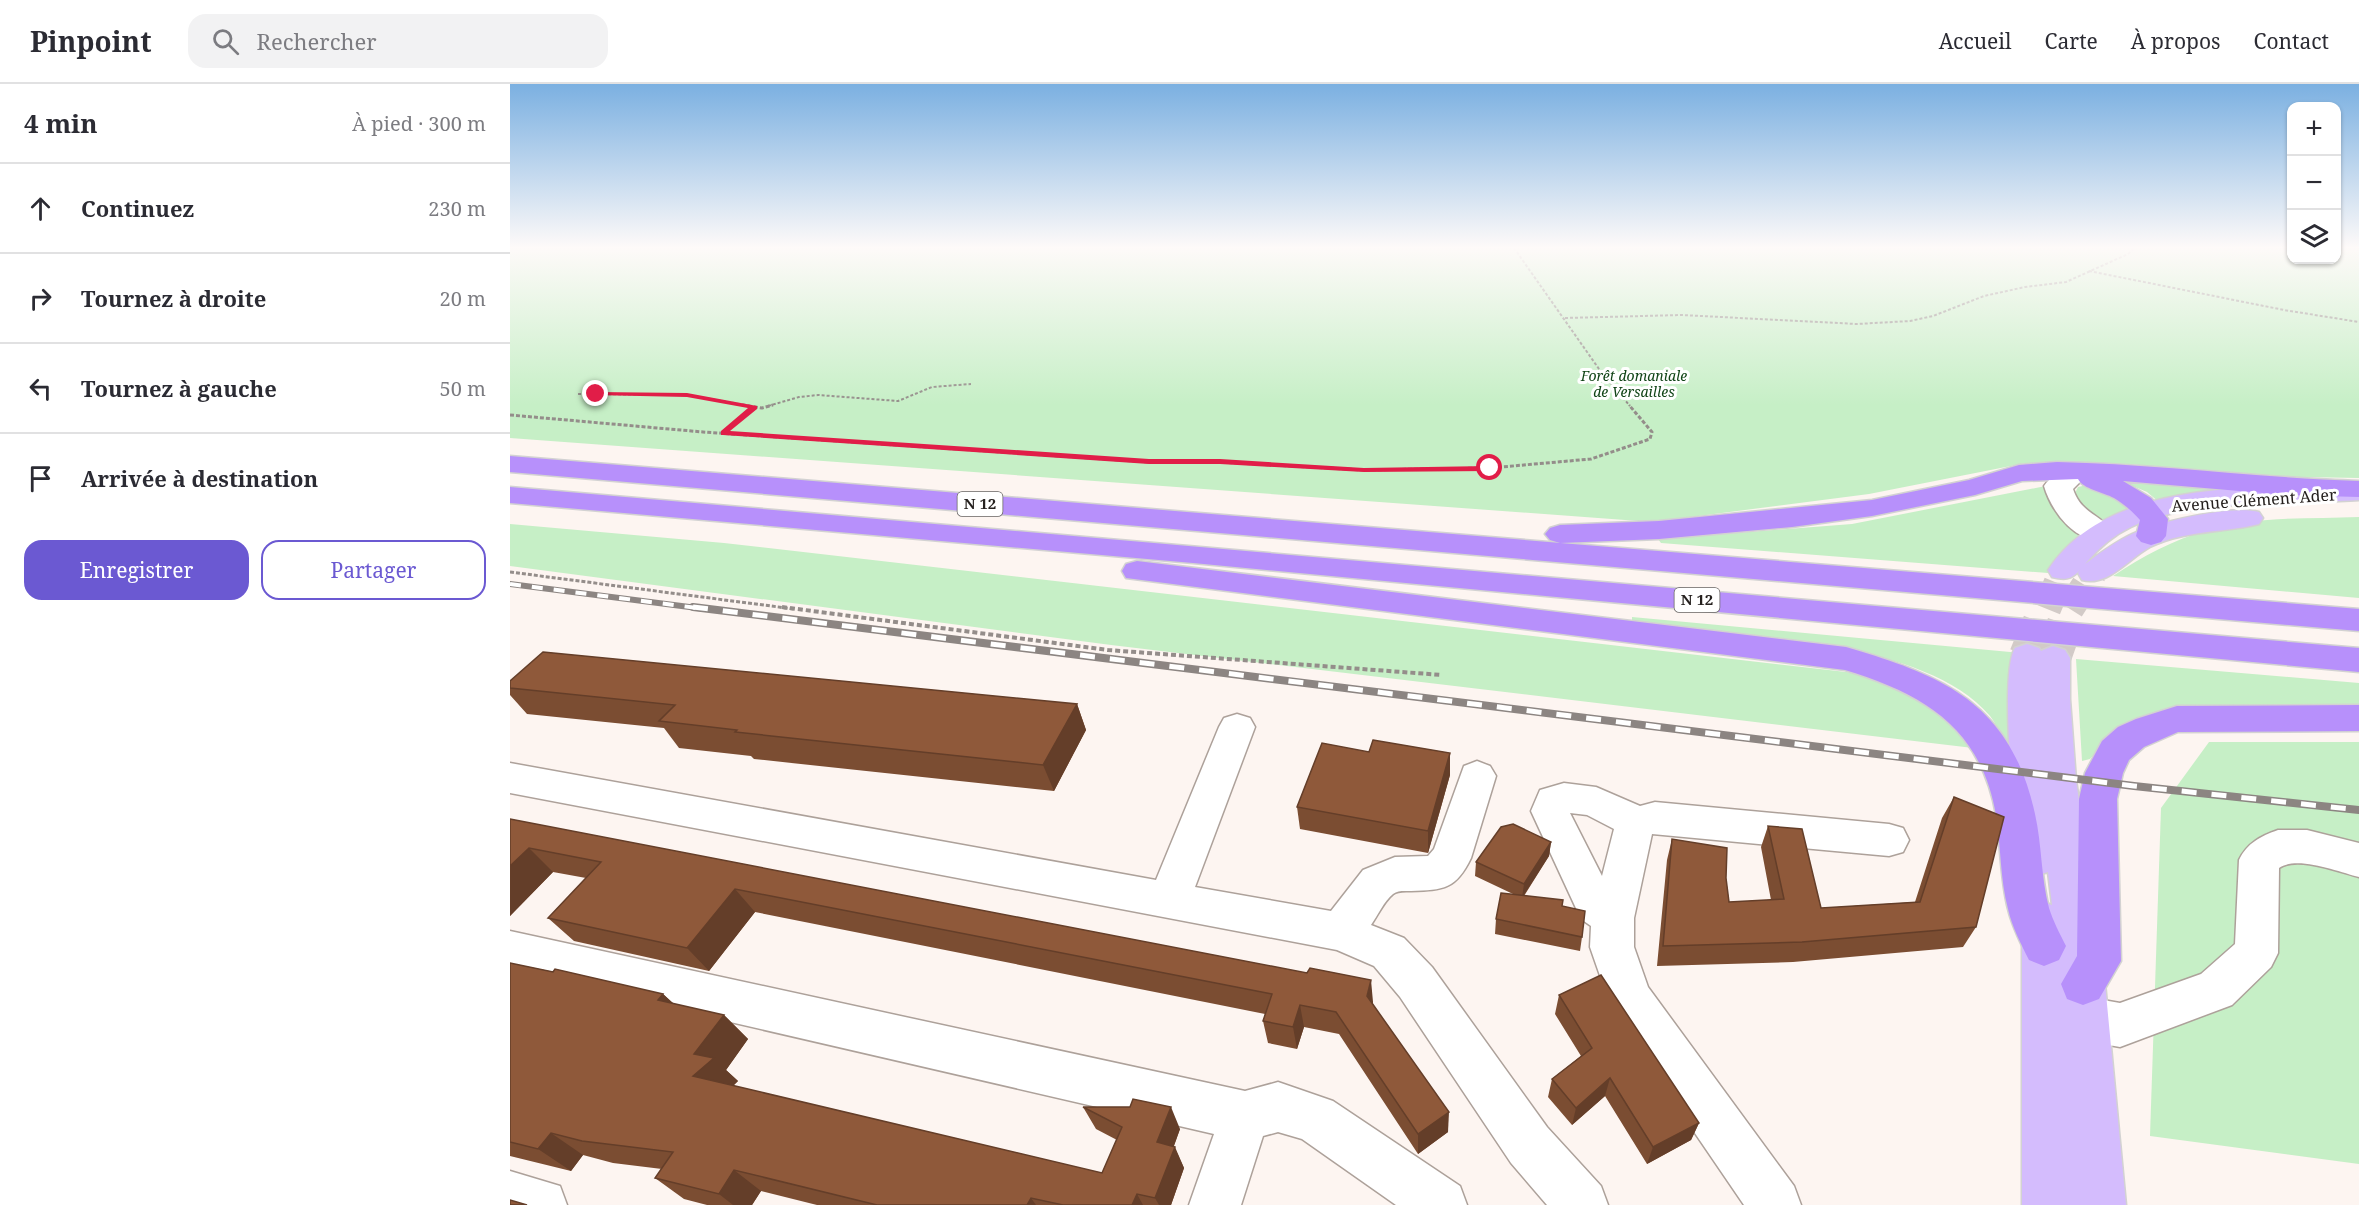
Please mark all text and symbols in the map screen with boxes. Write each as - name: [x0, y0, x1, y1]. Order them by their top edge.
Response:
- search box: [188, 14, 608, 68]
- text: Pinpoint: [30, 22, 152, 60]
- icon: search: [209, 25, 242, 58]
- text: Rechercher: [257, 26, 377, 56]
- text: Accueil: [1939, 27, 2012, 55]
- text: Carte: [2045, 27, 2098, 55]
- text: À propos: [2131, 27, 2221, 55]
- text: Contact: [2254, 27, 2329, 55]
- map controls: [2287, 102, 2341, 264]
- button: +: [2287, 102, 2341, 156]
- text: 4 min: [24, 105, 98, 141]
- text: À pied · 300 m: [352, 110, 486, 137]
- button: −: [2287, 156, 2341, 210]
- icon: ahead: [24, 192, 57, 225]
- text: Continuez: [81, 193, 194, 223]
- text: 230 m: [428, 195, 486, 222]
- button: layers: [2287, 210, 2341, 264]
- icon: right: [24, 282, 57, 315]
- text: Tournez à droite: [81, 283, 266, 313]
- text: 20 m: [440, 285, 486, 312]
- park label: Forêt domaniale de Versailles: [1580, 366, 1687, 401]
- icon: left: [24, 372, 57, 405]
- text: Tournez à gauche: [81, 373, 277, 403]
- text: 50 m: [440, 375, 486, 402]
- route end: [582, 380, 608, 406]
- route start: [1476, 454, 1502, 480]
- icon: arrive: [24, 462, 57, 495]
- text: Arrivée à destination: [81, 463, 318, 493]
- street label: Avenue Clément Ader: [2171, 483, 2338, 517]
- road number: N 12: [958, 492, 1002, 516]
- button: Enregistrer: [24, 540, 249, 600]
- button: Partager: [261, 540, 486, 600]
- road number: N 12: [1674, 588, 1720, 612]

